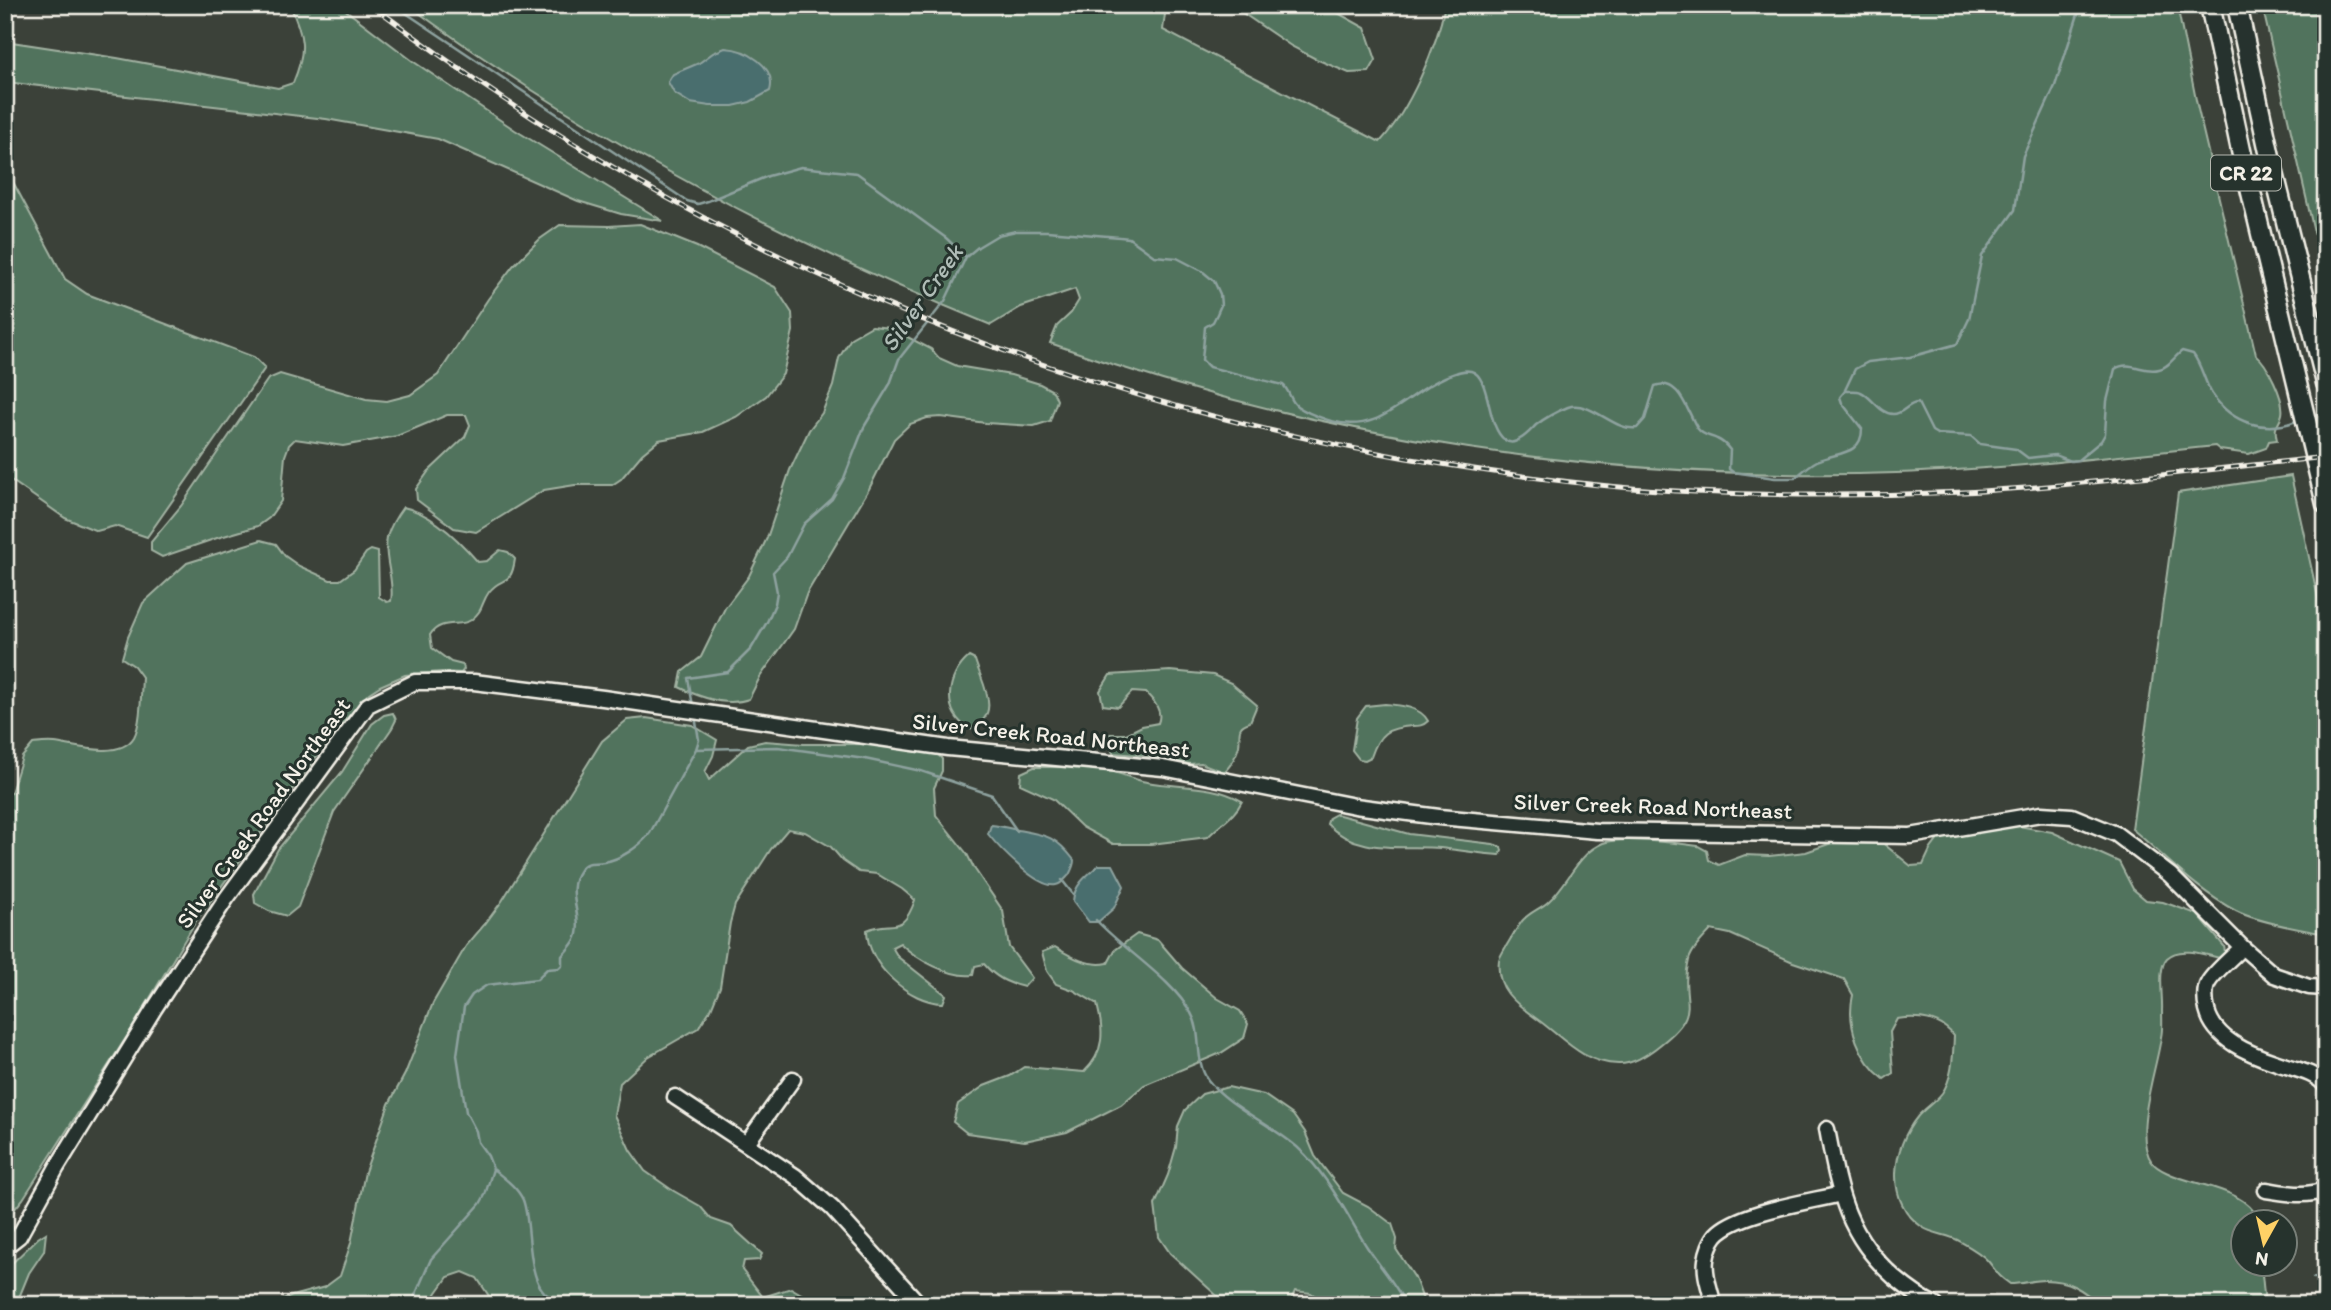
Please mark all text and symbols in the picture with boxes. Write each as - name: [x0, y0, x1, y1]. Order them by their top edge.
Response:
- road number: CR 22: [2211, 156, 2281, 190]
- water label: Silver Creek: [874, 237, 970, 357]
- street label: Silver Creek Road Northeast: [170, 692, 356, 934]
- street label: Silver Creek Road Northeast: [911, 707, 1191, 764]
- street label: Silver Creek Road Northeast: [1513, 787, 1793, 825]
- north arrow: [2230, 1208, 2300, 1278]
- text: N: [2254, 1247, 2270, 1272]

